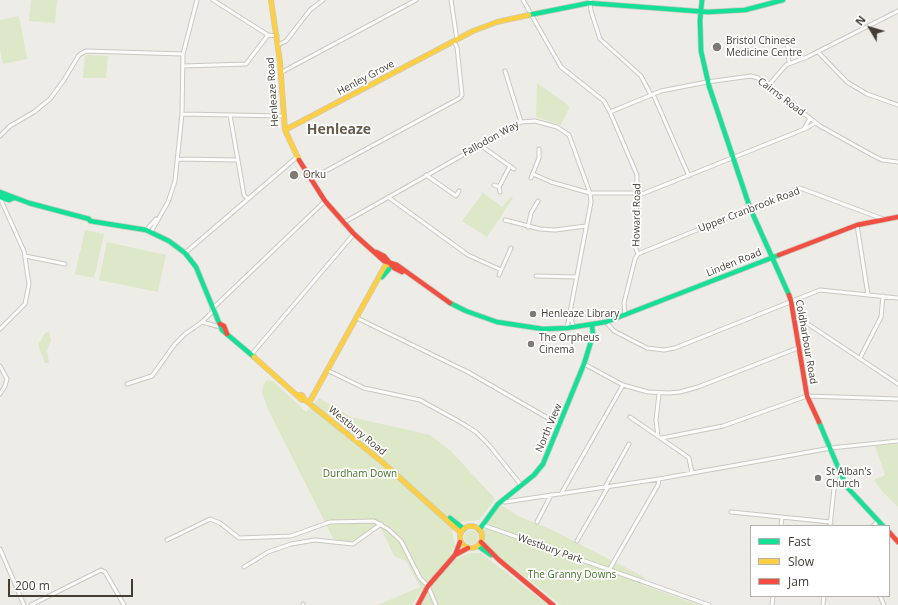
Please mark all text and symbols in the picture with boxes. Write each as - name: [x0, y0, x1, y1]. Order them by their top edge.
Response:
- north arrow: [850, 8, 890, 48]
- text: N: [851, 12, 869, 28]
- place label: Bristol Chinese Medicine Centre: [726, 35, 802, 58]
- marker: Bristol Chinese Medicine Centre: [711, 41, 723, 53]
- street label: Henleaze Road: [265, 57, 281, 127]
- street label: Henley Grove: [335, 58, 397, 98]
- street label: Cairns Road: [755, 75, 807, 119]
- street label: Fallodon Way: [461, 119, 521, 159]
- district label: Henleaze: [307, 122, 371, 138]
- marker: Orku: [288, 169, 300, 181]
- place label: Orku: [303, 169, 326, 181]
- street label: Howard Road: [630, 183, 644, 247]
- street label: Upper Cranbrook Road: [697, 185, 801, 235]
- street label: Linden Road: [705, 247, 763, 279]
- street label: Coldharbour Road: [793, 299, 819, 385]
- place label: Henleaze Library: [541, 308, 619, 320]
- marker: Henleaze Library: [528, 309, 538, 319]
- place label: The Orpheus Cinema: [539, 332, 599, 356]
- marker: The Orpheus Cinema: [526, 339, 536, 349]
- street label: North View: [533, 402, 565, 454]
- street label: Westbury Road: [326, 404, 388, 458]
- place label: St Alban's Church: [826, 466, 871, 490]
- park label: Durdham Down: [323, 468, 397, 480]
- marker: St Alban's Church: [813, 473, 823, 483]
- legend: [750, 525, 890, 597]
- street label: Westbury Park: [516, 532, 584, 566]
- text: Fast: [788, 533, 811, 550]
- text: Slow: [788, 553, 814, 570]
- park label: The Granny Downs: [528, 569, 616, 581]
- scale bar: [10, 571, 135, 597]
- text: Jam: [788, 573, 809, 590]
- text: 200 m: [15, 577, 50, 594]

